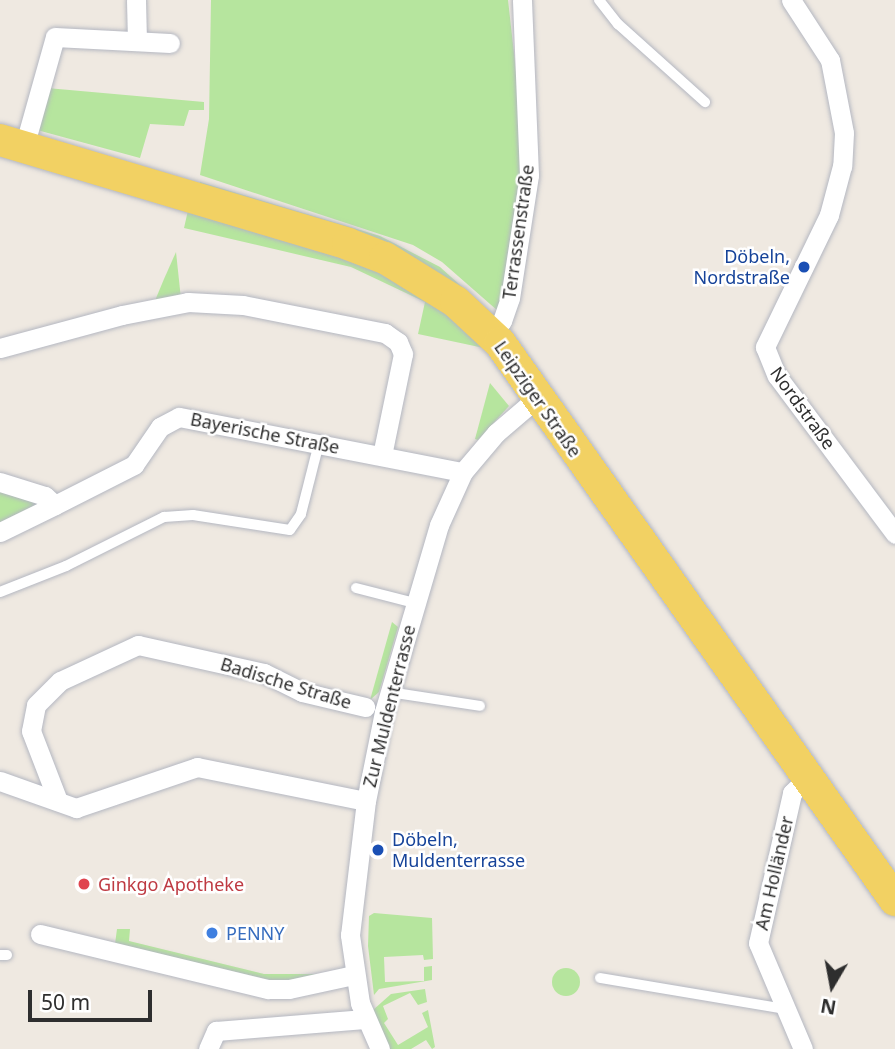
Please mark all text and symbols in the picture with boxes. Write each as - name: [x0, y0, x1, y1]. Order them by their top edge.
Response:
- street label: Terrassenstraße: [498, 163, 538, 301]
- place label: Döbeln, Nordstraße: [693, 246, 790, 288]
- marker: Döbeln, Nordstraße: [796, 259, 812, 275]
- street label: Leipziger Straße: [490, 337, 586, 461]
- street label: Nordstraße: [766, 363, 840, 453]
- street label: Bayerische Straße: [189, 408, 341, 458]
- street label: Zur Muldenterrasse: [358, 623, 420, 789]
- street label: Badische Straße: [218, 653, 354, 713]
- street label: Am Holländer: [750, 814, 798, 932]
- place label: Döbeln, Muldenterrasse: [392, 829, 525, 872]
- marker: Döbeln, Muldenterrasse: [370, 842, 386, 858]
- place label: Ginkgo Apotheke: [98, 873, 244, 895]
- marker: Ginkgo Apotheke: [76, 876, 92, 892]
- place label: PENNY: [226, 922, 284, 944]
- marker: PENNY: [204, 925, 220, 941]
- north arrow: [797, 951, 867, 1021]
- scale bar: [32, 976, 156, 1020]
- text: 50 m: [41, 988, 90, 1016]
- text: N: [818, 993, 838, 1021]

